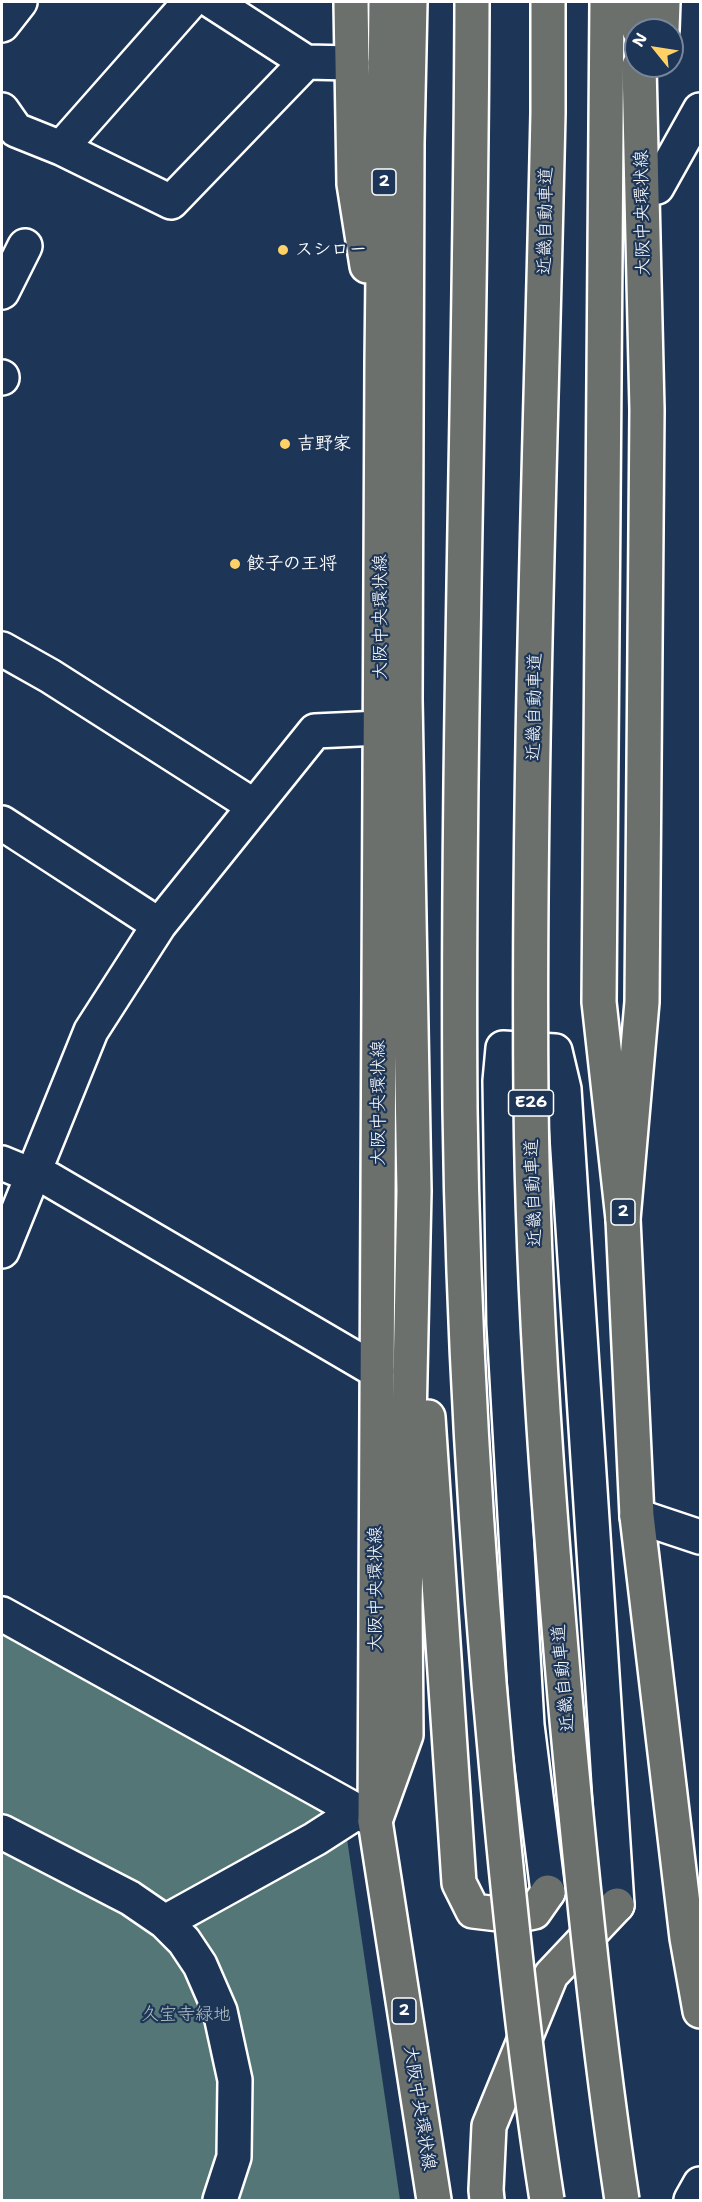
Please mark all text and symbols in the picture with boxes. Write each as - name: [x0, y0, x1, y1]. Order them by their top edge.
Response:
- north arrow: [624, 18, 684, 78]
- text: N: [627, 29, 652, 50]
- street label: 大阪中央環状線: [631, 150, 655, 276]
- street label: 近畿自動車道: [534, 167, 558, 275]
- road number: 2: [372, 169, 396, 195]
- place label: スシロー: [295, 239, 367, 261]
- marker: スシロー: [276, 243, 290, 257]
- place label: 吉野家: [297, 433, 351, 455]
- marker: 吉野家: [278, 437, 292, 451]
- place label: 餃子の王将: [247, 553, 337, 575]
- street label: 大阪中央環状線: [370, 554, 392, 680]
- marker: 餃子の王将: [228, 557, 242, 571]
- street label: 近畿自動車道: [523, 653, 547, 761]
- street label: 大阪中央環状線: [368, 1040, 390, 1166]
- road number: E26: [508, 1090, 554, 1116]
- street label: 近畿自動車道: [521, 1139, 547, 1247]
- road number: 2: [611, 1199, 635, 1225]
- street label: 大阪中央環状線: [365, 1526, 387, 1652]
- street label: 近畿自動車道: [549, 1623, 579, 1733]
- road number: 2: [392, 1998, 416, 2024]
- park label: 久宝寺緑地: [141, 2004, 231, 2026]
- street label: 大阪中央環状線: [398, 2044, 440, 2172]

